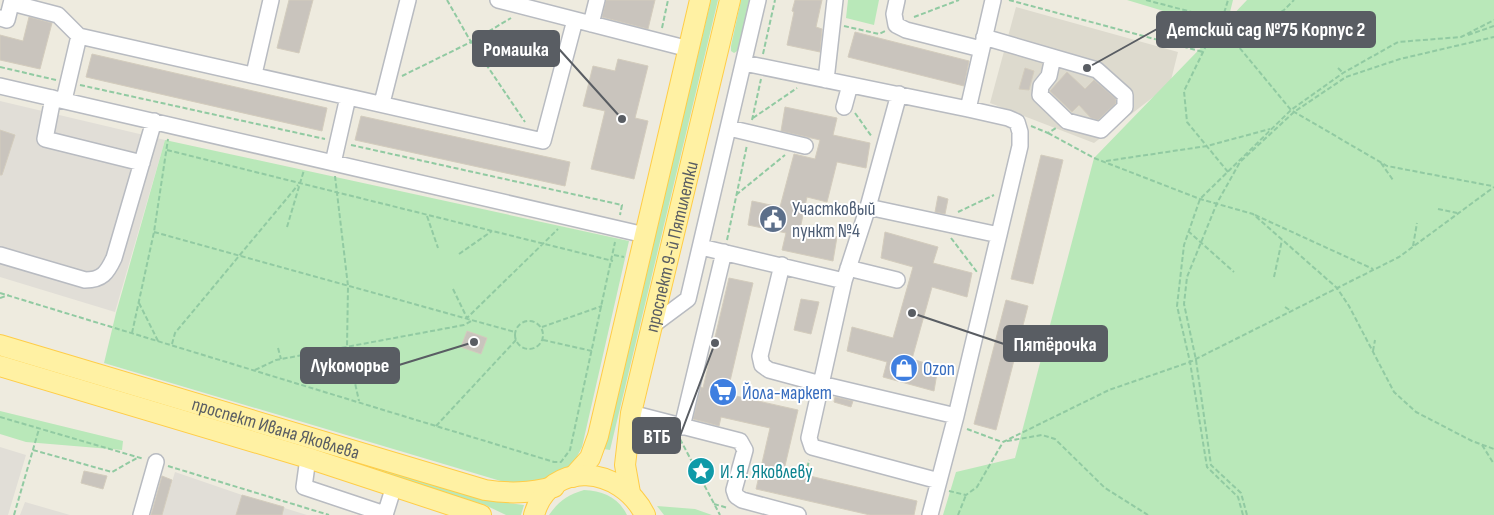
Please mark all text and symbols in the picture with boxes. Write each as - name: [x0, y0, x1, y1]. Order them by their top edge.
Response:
- callout: Детский сад №75 Корпус 2: [1157, 12, 1375, 47]
- text: Детский сад №75 Корпус 2: [1167, 18, 1365, 42]
- callout: Ромашка: [473, 31, 559, 66]
- text: Ромашка: [483, 38, 549, 62]
- street label: проспект 9-й Пятилетки: [641, 159, 704, 335]
- place label: Участковый пункт №4: [792, 198, 876, 243]
- public building icon: Участковый пункт №4: [758, 204, 788, 234]
- callout: Пятёрочка: [1004, 326, 1107, 361]
- text: Пятёрочка: [1013, 333, 1097, 357]
- callout: Лукоморье: [301, 348, 399, 383]
- shop icon: Ozon: [889, 353, 919, 383]
- text: Лукоморье: [310, 354, 389, 378]
- place label: Ozon: [923, 358, 955, 381]
- supermarket icon: Йола-маркет: [708, 377, 738, 407]
- place label: Йола-маркет: [742, 382, 832, 405]
- street label: проспект Ивана Яковлева: [189, 393, 362, 465]
- callout: ВТБ: [633, 418, 680, 453]
- text: ВТБ: [643, 425, 671, 449]
- place icon: И. Я. Яковлеву: [686, 456, 716, 486]
- place label: И. Я. Яковлеву: [720, 461, 813, 484]

